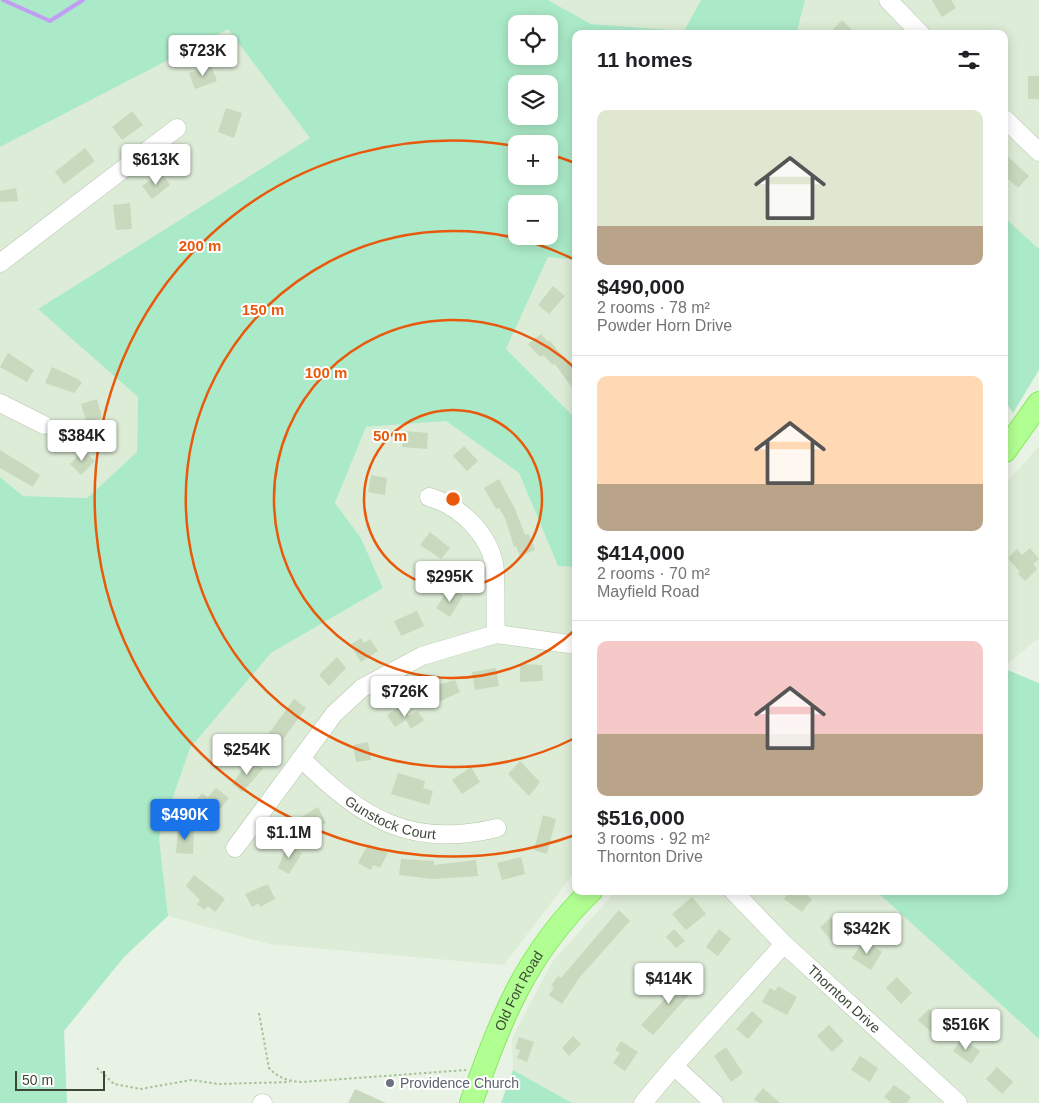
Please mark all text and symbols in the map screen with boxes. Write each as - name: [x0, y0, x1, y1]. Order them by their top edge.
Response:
- map controls: [508, 15, 558, 245]
- button: locate: [508, 15, 558, 65]
- pin: $723K: [168, 34, 238, 77]
- text: $723K: [179, 42, 227, 59]
- icon: filters: [955, 46, 983, 74]
- text: 11 homes: [597, 48, 693, 71]
- button: layers: [508, 75, 558, 125]
- button: +: [508, 135, 558, 185]
- icon: home: [745, 143, 835, 233]
- pin: $613K: [121, 144, 191, 186]
- text: $613K: [132, 151, 180, 168]
- button: −: [508, 195, 558, 245]
- text: 200 m: [179, 237, 221, 254]
- text: $490,000: [597, 275, 685, 298]
- text: 2 rooms · 78 m²: [597, 299, 710, 316]
- text: 150 m: [242, 301, 284, 318]
- text: Powder Horn Drive: [597, 317, 732, 334]
- text: 100 m: [305, 364, 347, 381]
- icon: home: [745, 408, 835, 498]
- pin: $384K: [47, 420, 117, 462]
- text: $384K: [58, 427, 106, 444]
- text: 50 m: [373, 427, 407, 444]
- centre of rings: [444, 490, 462, 508]
- text: $414,000: [597, 541, 685, 564]
- pin: $295K: [415, 560, 485, 603]
- text: 2 rooms · 70 m²: [597, 565, 710, 582]
- text: $295K: [426, 568, 474, 585]
- text: Mayfield Road: [597, 583, 699, 600]
- icon: home: [745, 673, 835, 763]
- pin: $726K: [370, 676, 440, 718]
- text: $726K: [381, 683, 429, 700]
- pin: $254K: [212, 734, 282, 776]
- text: $254K: [223, 741, 271, 758]
- street label: Gunstock Court: [342, 792, 437, 842]
- pin: $490K: [150, 798, 220, 841]
- text: $490K: [161, 806, 209, 823]
- text: $516,000: [597, 806, 685, 829]
- pin: $1.1M: [254, 816, 324, 859]
- text: $1.1M: [267, 824, 311, 841]
- text: 3 rooms · 92 m²: [597, 830, 710, 847]
- text: Thornton Drive: [597, 848, 703, 865]
- pin: $342K: [832, 912, 902, 955]
- text: $342K: [843, 920, 891, 937]
- street label: Old Fort Road: [491, 948, 546, 1033]
- pin: $414K: [634, 962, 704, 1005]
- street label: Thornton Drive: [805, 962, 884, 1036]
- text: $414K: [645, 970, 693, 987]
- pin: $516K: [931, 1008, 1001, 1051]
- text: $516K: [942, 1016, 990, 1033]
- scale bar: [15, 1068, 105, 1091]
- text: 50 m: [22, 1072, 53, 1088]
- place label: Providence Church: [400, 1075, 519, 1091]
- marker: Providence Church: [384, 1077, 396, 1089]

